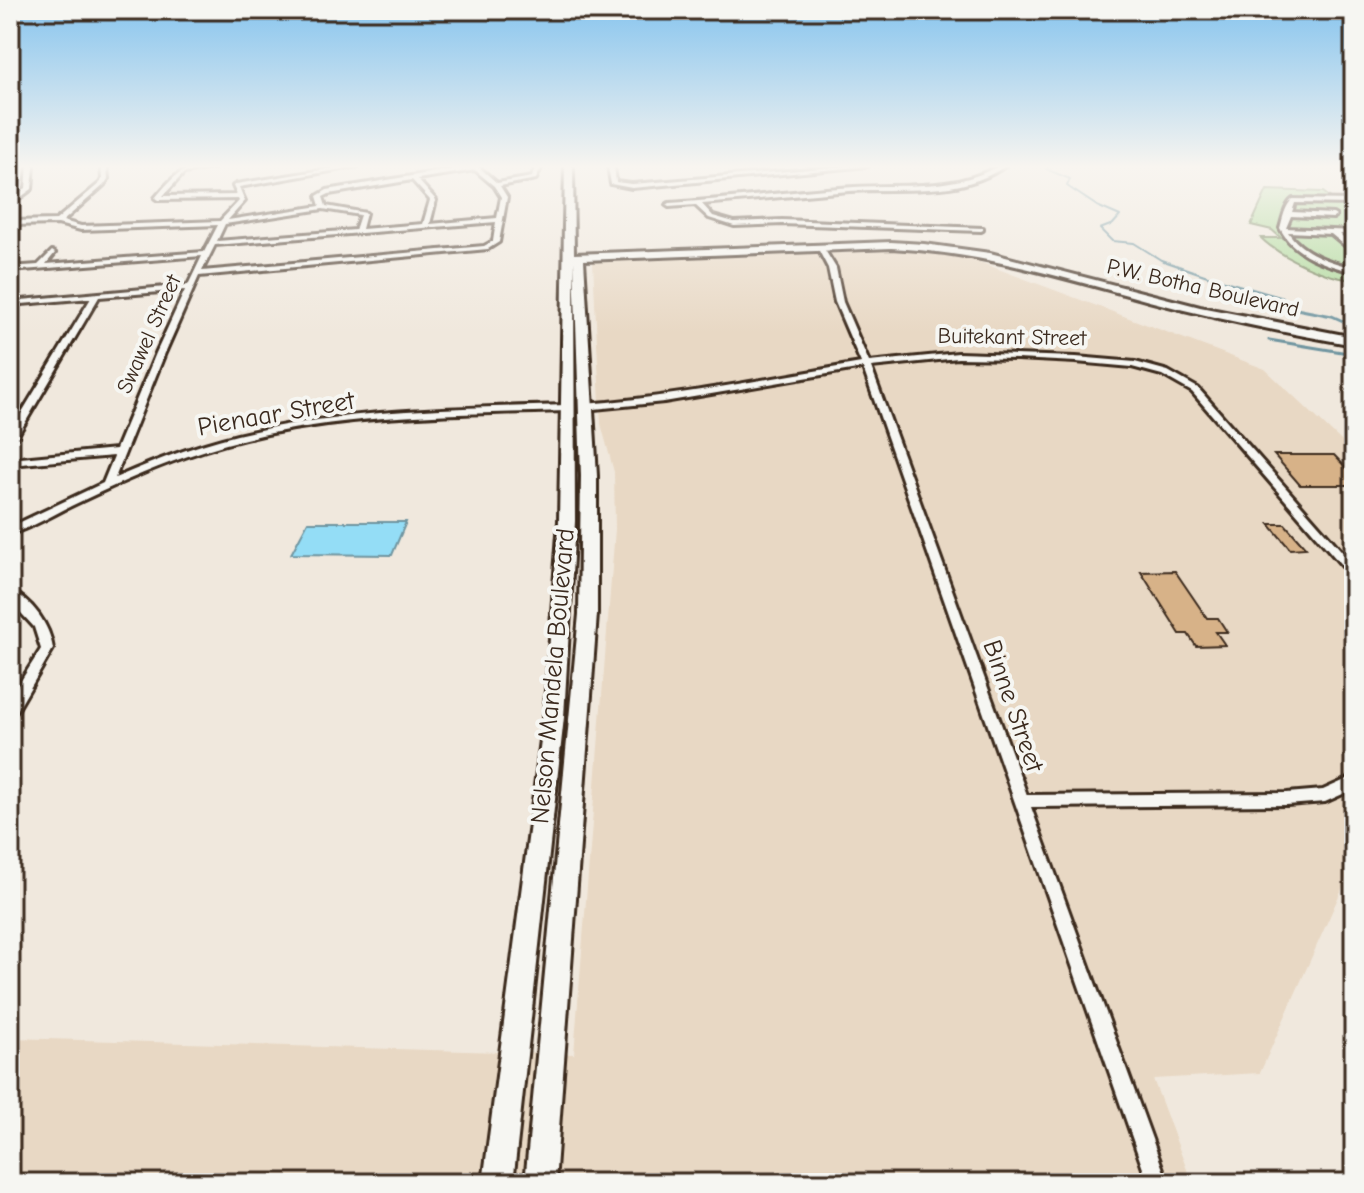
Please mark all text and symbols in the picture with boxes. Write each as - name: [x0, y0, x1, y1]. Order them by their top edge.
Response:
- street label: P.W. Botha Boulevard: [1104, 253, 1302, 323]
- street label: Swawel Street: [111, 270, 187, 397]
- street label: Buitekant Street: [937, 323, 1087, 351]
- street label: Pienaar Street: [195, 385, 358, 443]
- street label: Nelson Mandela Boulevard: [525, 527, 581, 825]
- street label: Binne Street: [976, 636, 1050, 777]

